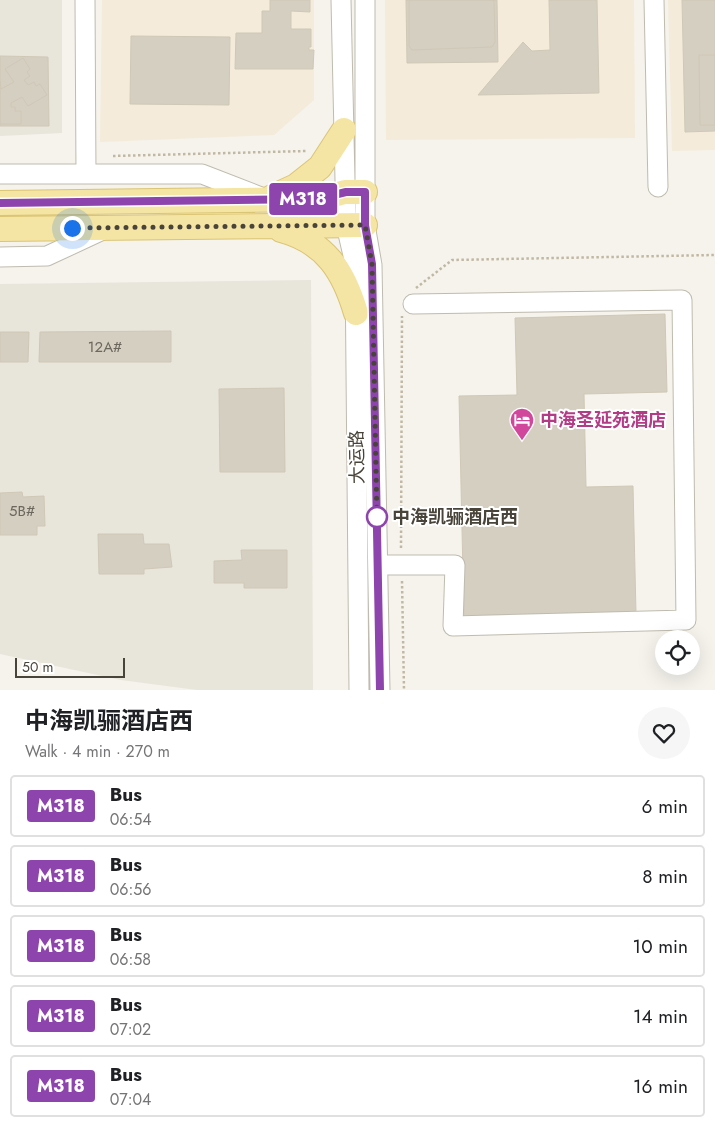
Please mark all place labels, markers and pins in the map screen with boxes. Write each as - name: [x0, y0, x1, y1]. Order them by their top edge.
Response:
- hotel icon: 中海圣延苑酒店: [509, 407, 535, 441]
- place label: 中海圣延苑酒店: [540, 407, 666, 433]
- place label: 中海凯骊酒店西: [392, 504, 518, 530]
- marker: 中海凯骊酒店西: [366, 506, 388, 528]

